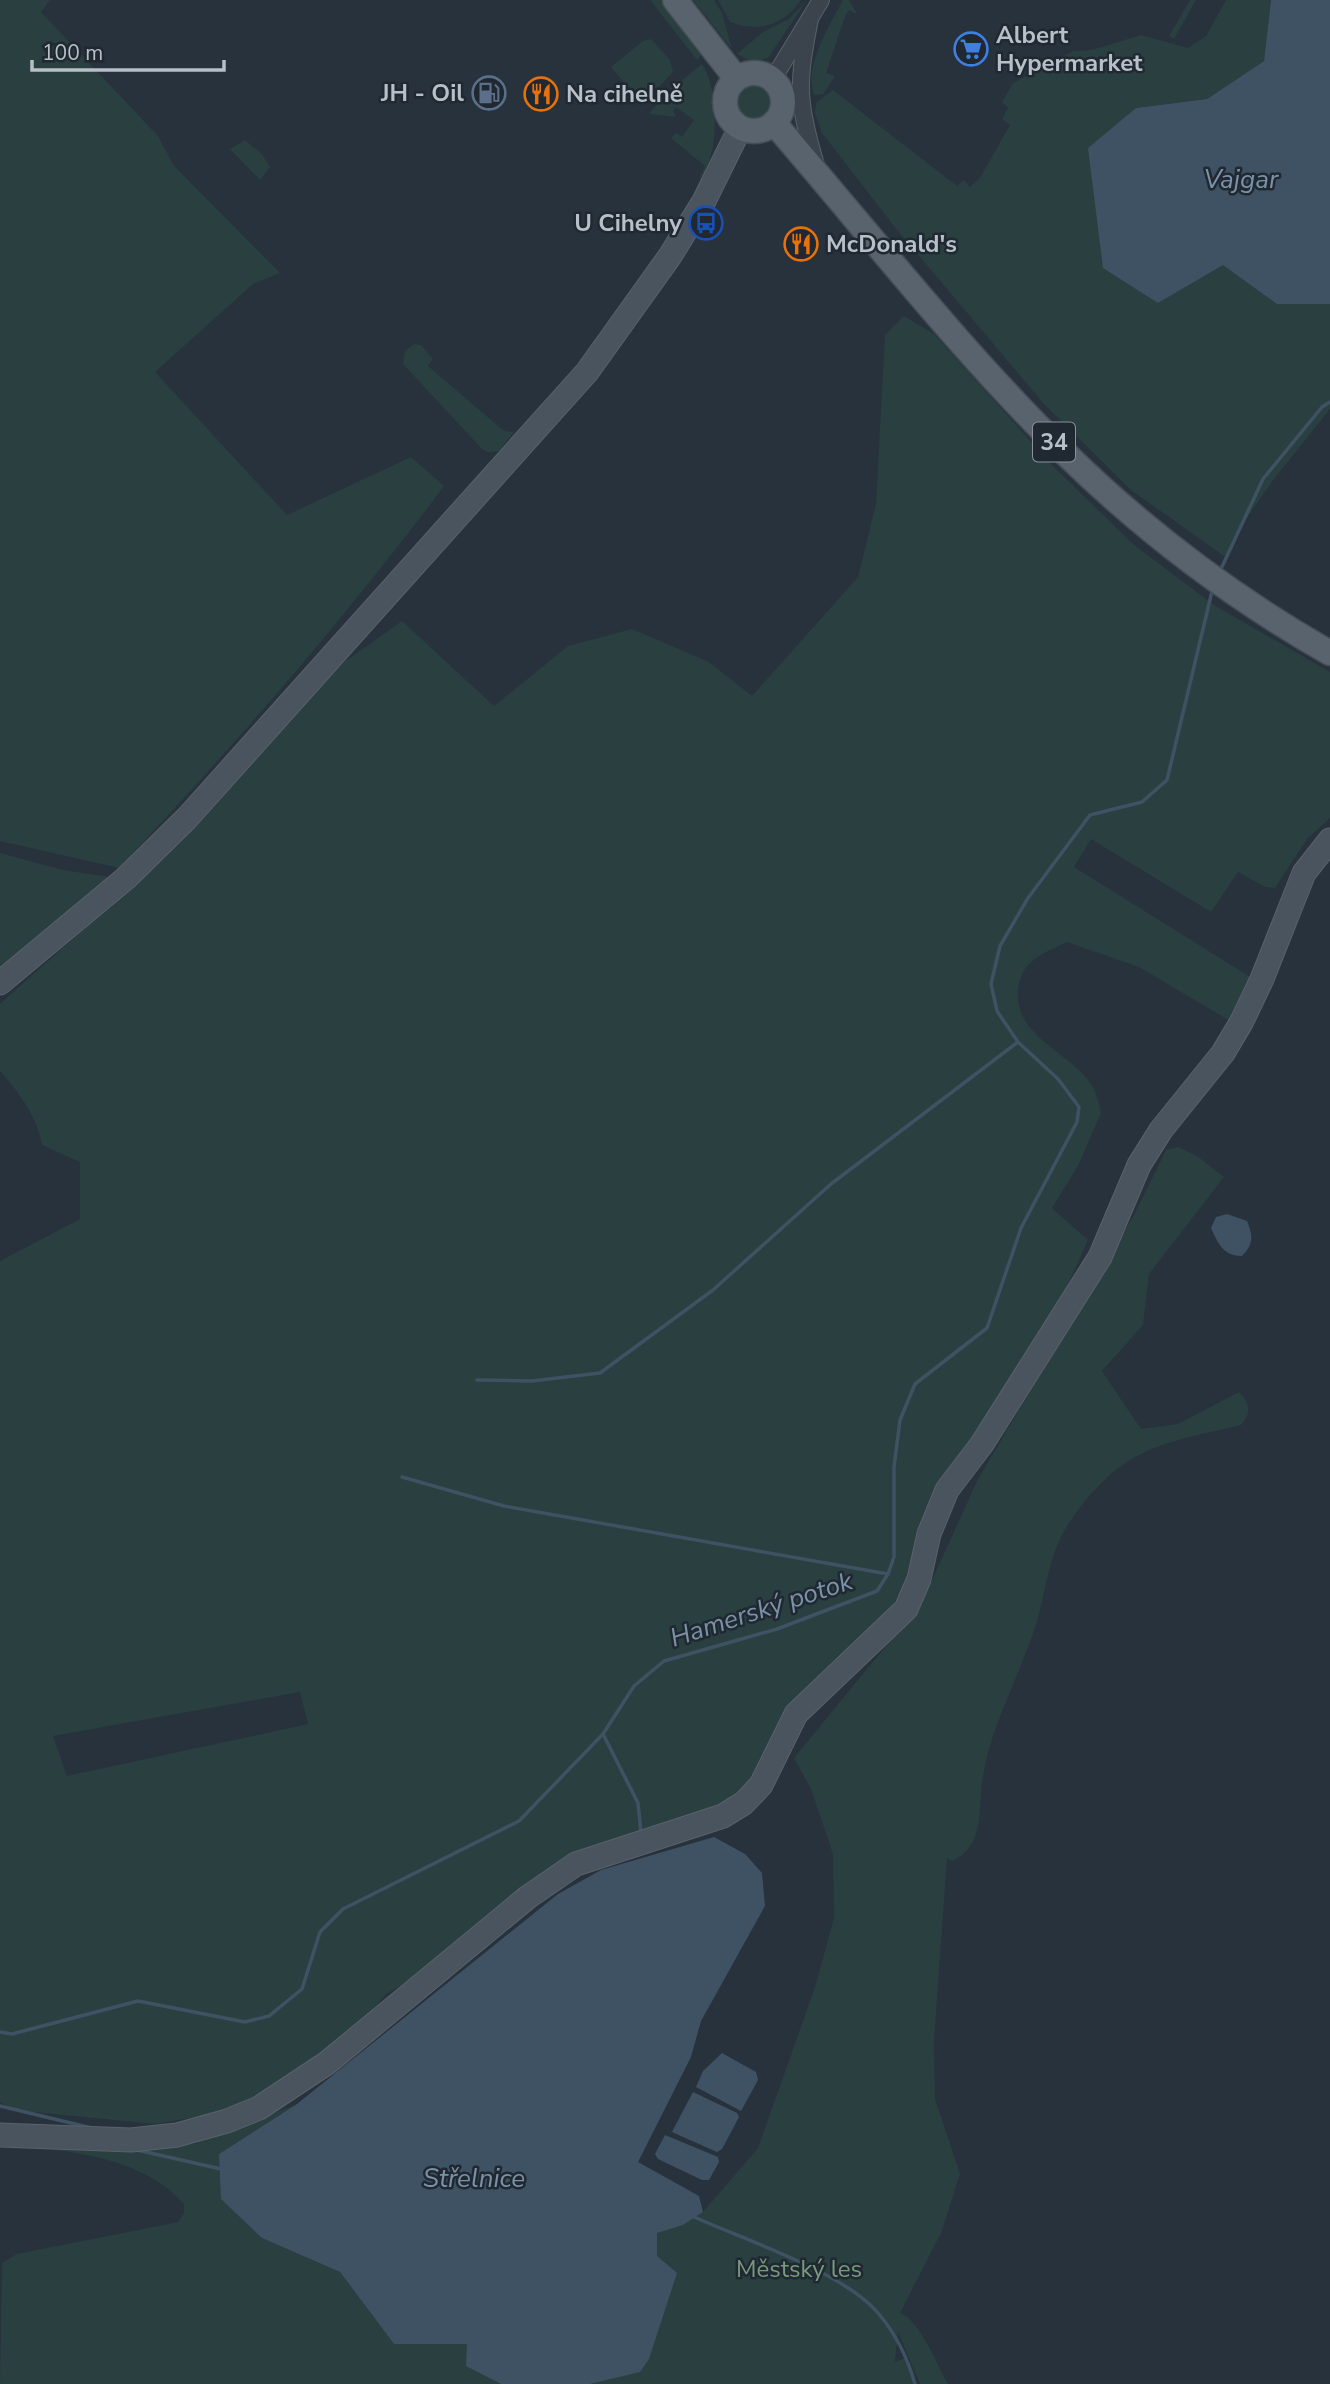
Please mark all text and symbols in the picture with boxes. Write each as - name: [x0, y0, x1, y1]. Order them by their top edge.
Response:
- place label: Albert Hypermarket: [996, 19, 1143, 79]
- scale bar: [32, 28, 224, 72]
- supermarket icon: Albert Hypermarket: [952, 30, 990, 68]
- text: 100 m: [42, 39, 103, 67]
- fuel station icon: JH - Oil: [470, 74, 508, 112]
- restaurant icon: Na cihelně: [522, 75, 560, 113]
- place label: JH - Oil: [380, 77, 464, 109]
- place label: Na cihelně: [566, 78, 683, 110]
- water label: Vajgar: [1204, 162, 1279, 197]
- bus stop icon: U Cihelny: [687, 204, 725, 242]
- place label: U Cihelny: [574, 207, 682, 239]
- restaurant icon: McDonald's: [782, 225, 820, 263]
- place label: McDonald's: [826, 228, 957, 260]
- road number: 34: [1033, 422, 1075, 462]
- water label: Hamerský potok: [665, 1563, 858, 1655]
- water label: Střelnice: [423, 2161, 525, 2196]
- park label: Městský les: [736, 2253, 862, 2285]

